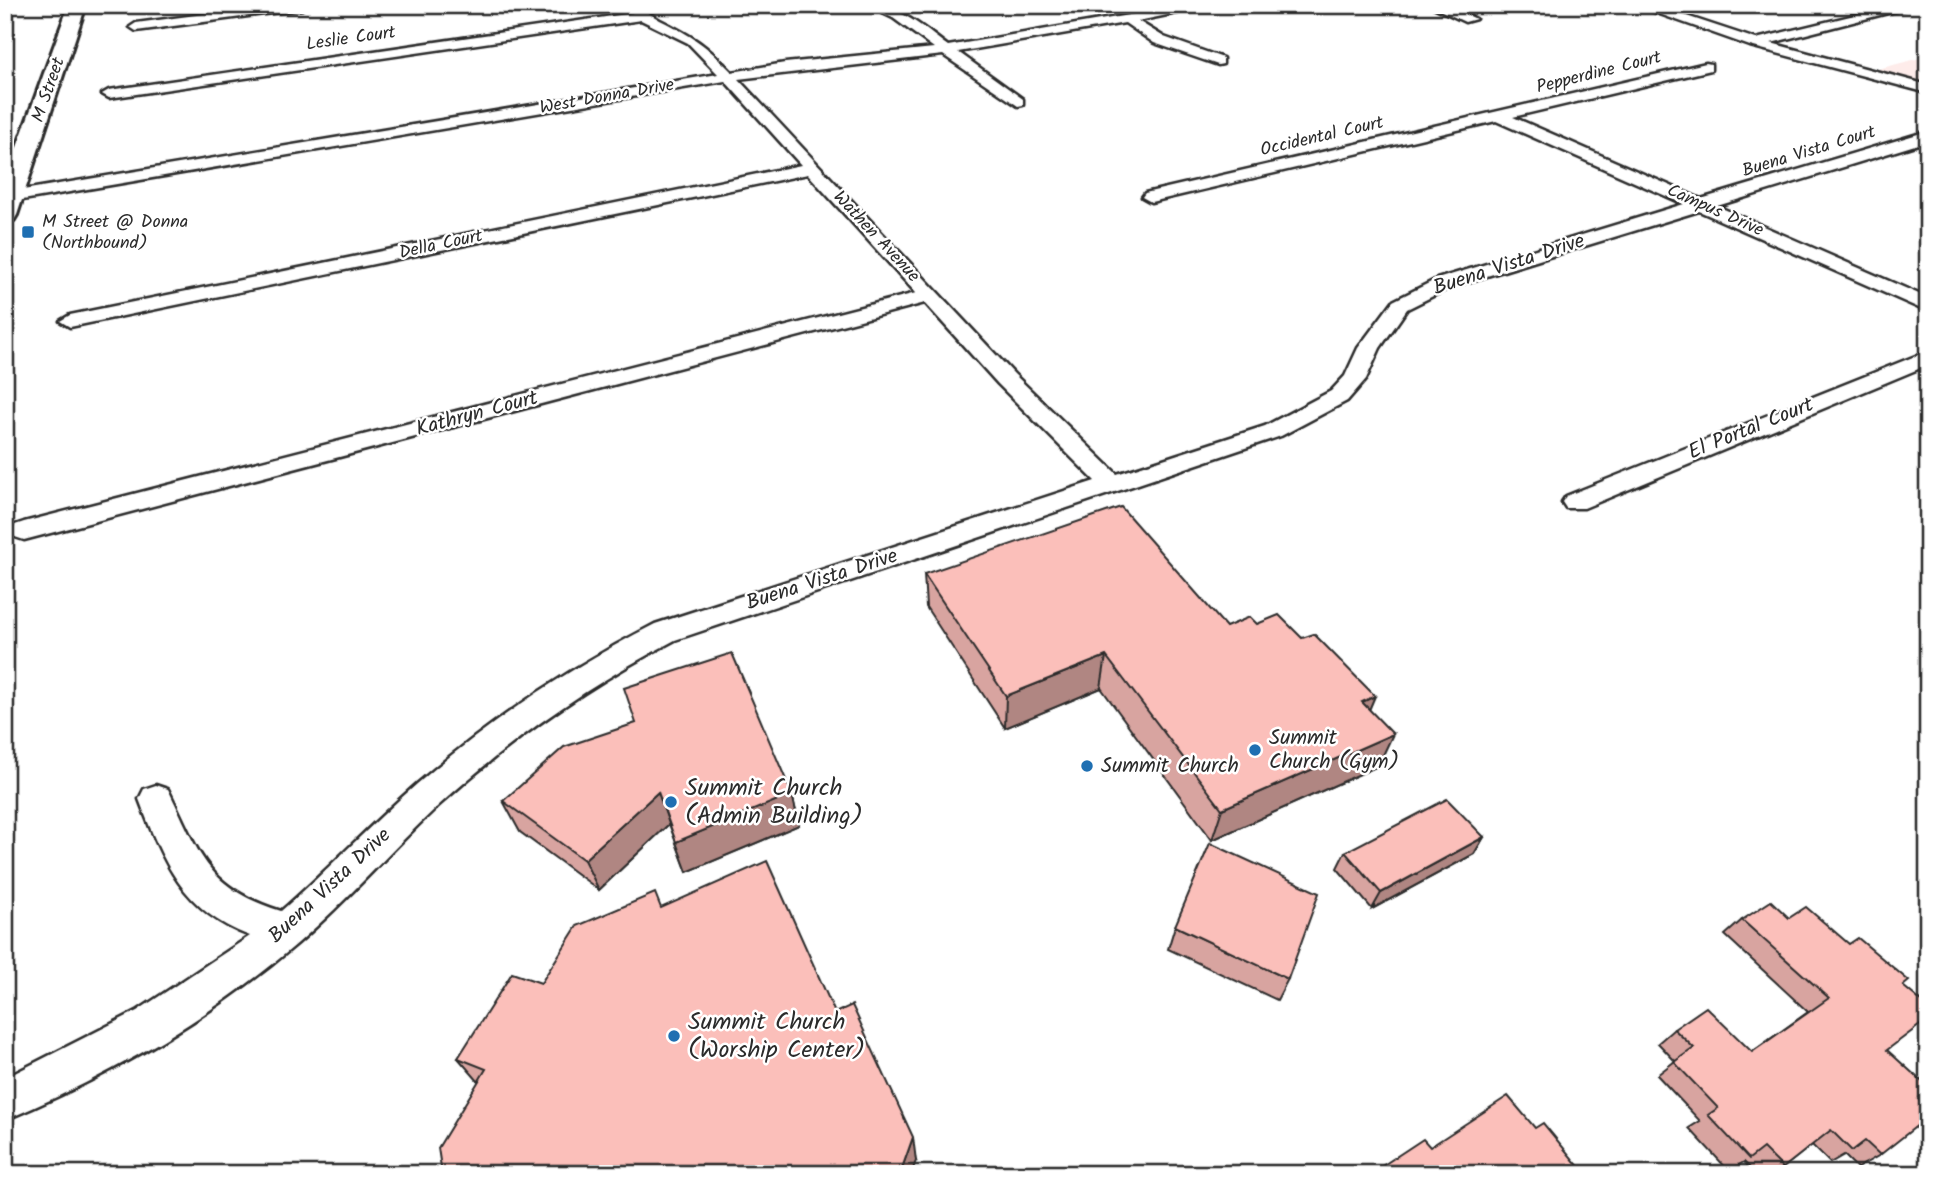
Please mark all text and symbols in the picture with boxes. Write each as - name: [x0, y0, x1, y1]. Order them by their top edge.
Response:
- street label: Leslie Court: [304, 18, 399, 60]
- street label: Pepperdine Court: [1533, 43, 1666, 103]
- street label: M Street: [24, 53, 74, 126]
- street label: West Donna Drive: [537, 71, 677, 123]
- street label: Occidental Court: [1258, 109, 1387, 165]
- street label: Buena Vista Court: [1739, 118, 1880, 186]
- street label: Campus Drive: [1662, 177, 1768, 245]
- street label: Wathen Avenue: [825, 184, 927, 290]
- place label: M Street @ Donna (Northbound): [42, 208, 188, 258]
- street label: Della Court: [397, 222, 486, 268]
- marker: M Street @ Donna (Northbound): [20, 224, 36, 240]
- street label: Buena Vista Drive: [1429, 225, 1590, 305]
- street label: Kathryn Court: [412, 382, 543, 446]
- street label: El Portal Court: [1683, 389, 1819, 469]
- street label: Buena Vista Drive: [742, 540, 903, 620]
- place label: Summit Church (Gym): [1269, 722, 1399, 779]
- marker: Summit Church (Gym): [1247, 742, 1263, 758]
- place label: Summit Church: [1101, 750, 1239, 783]
- marker: Summit Church: [1079, 758, 1095, 774]
- place label: Summit Church (Admin Building): [685, 769, 863, 836]
- marker: Summit Church (Admin Building): [663, 794, 679, 810]
- street label: Buena Vista Drive: [261, 820, 399, 952]
- place label: Summit Church (Worship Center): [688, 1003, 865, 1070]
- marker: Summit Church (Worship Center): [666, 1028, 682, 1044]

